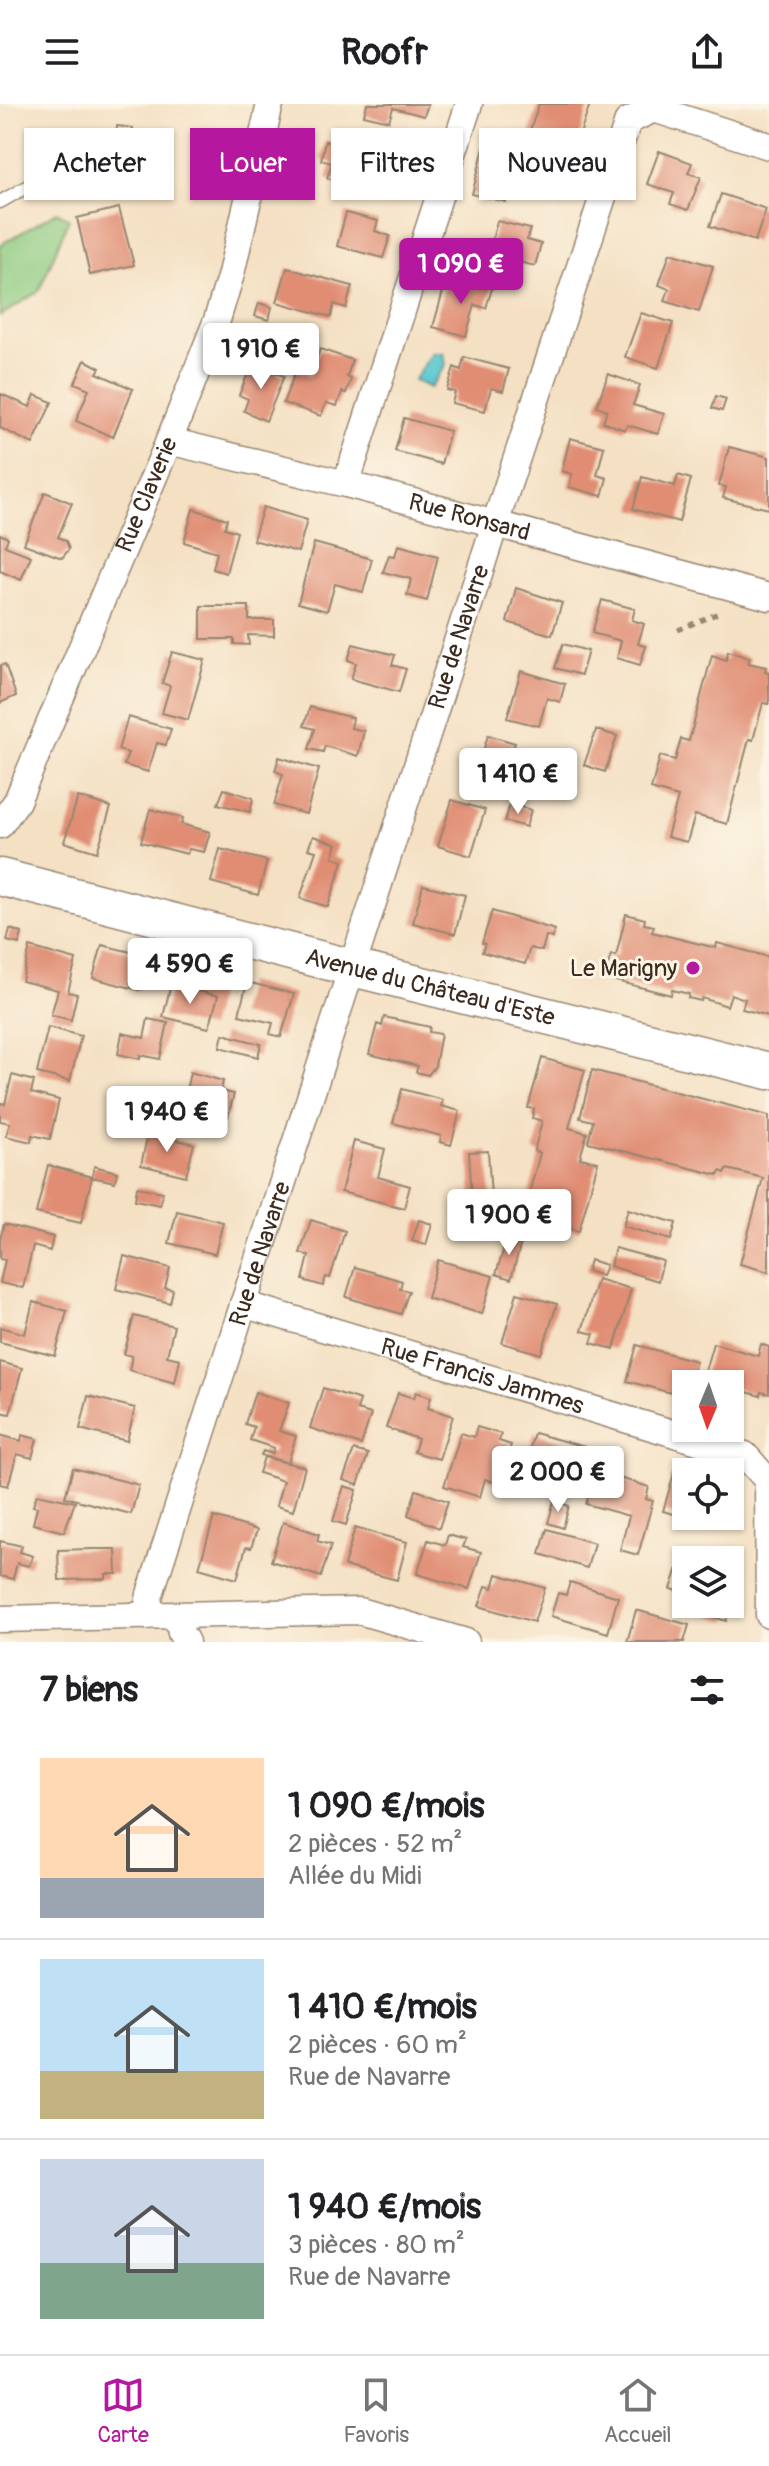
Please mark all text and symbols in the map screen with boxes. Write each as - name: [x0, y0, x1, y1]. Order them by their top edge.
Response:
- icon: menu: [40, 30, 84, 74]
- text: Roofr: [341, 30, 428, 75]
- icon: share: [685, 30, 729, 74]
- chip: Acheter: [24, 128, 174, 200]
- chip: Louer: [190, 128, 315, 200]
- chip: Filtres: [331, 128, 463, 200]
- chip: Nouveau: [479, 128, 636, 200]
- pin: 1 090 €: [387, 238, 535, 306]
- text: 1 090 €: [417, 248, 505, 280]
- pin: 1 910 €: [187, 323, 335, 391]
- text: 1 910 €: [221, 333, 301, 365]
- street label: Rue Claverie: [109, 433, 184, 556]
- street label: Rue Ronsard: [406, 487, 533, 547]
- street label: Rue de Navarre: [422, 561, 495, 713]
- pin: 1 410 €: [444, 748, 592, 816]
- text: 1 410 €: [477, 758, 559, 790]
- pin: 4 590 €: [116, 938, 264, 1006]
- street label: Avenue du Château d'Este: [302, 942, 558, 1032]
- text: 4 590 €: [146, 948, 234, 980]
- place label: Le Marigny: [570, 954, 677, 983]
- marker: Le Marigny: [684, 959, 702, 977]
- pin: 1 940 €: [93, 1086, 241, 1154]
- text: 1 940 €: [125, 1096, 209, 1128]
- street label: Rue de Navarre: [223, 1178, 297, 1329]
- pin: 1 900 €: [435, 1189, 583, 1257]
- text: 1 900 €: [465, 1199, 553, 1231]
- street label: Rue Francis Jammes: [377, 1332, 588, 1420]
- north arrow: [672, 1370, 744, 1442]
- map controls: [672, 1370, 744, 1618]
- pin: 2 000 €: [484, 1446, 632, 1514]
- text: 2 000 €: [510, 1456, 606, 1488]
- button: locate: [672, 1458, 744, 1530]
- button: layers: [672, 1546, 744, 1618]
- icon: filters: [685, 1668, 729, 1712]
- text: 7 biens: [40, 1669, 138, 1712]
- text: 1 090 €/mois: [288, 1785, 484, 1828]
- icon: home: [104, 1790, 200, 1886]
- text: 2 pièces · 52 m²: [288, 1828, 463, 1860]
- text: Allée du Midi: [288, 1860, 422, 1892]
- text: 1 410 €/mois: [288, 1986, 477, 2029]
- icon: home: [104, 1991, 200, 2087]
- text: 2 pièces · 60 m²: [288, 2029, 467, 2061]
- text: Rue de Navarre: [288, 2061, 450, 2093]
- text: 1 940 €/mois: [288, 2186, 481, 2229]
- icon: home: [104, 2191, 200, 2287]
- text: 3 pièces · 80 m²: [288, 2229, 465, 2261]
- text: Rue de Navarre: [288, 2261, 450, 2293]
- tab: Carte: [97, 2373, 149, 2449]
- tab: Favoris: [344, 2373, 409, 2449]
- tab: Accueil: [604, 2373, 672, 2449]

